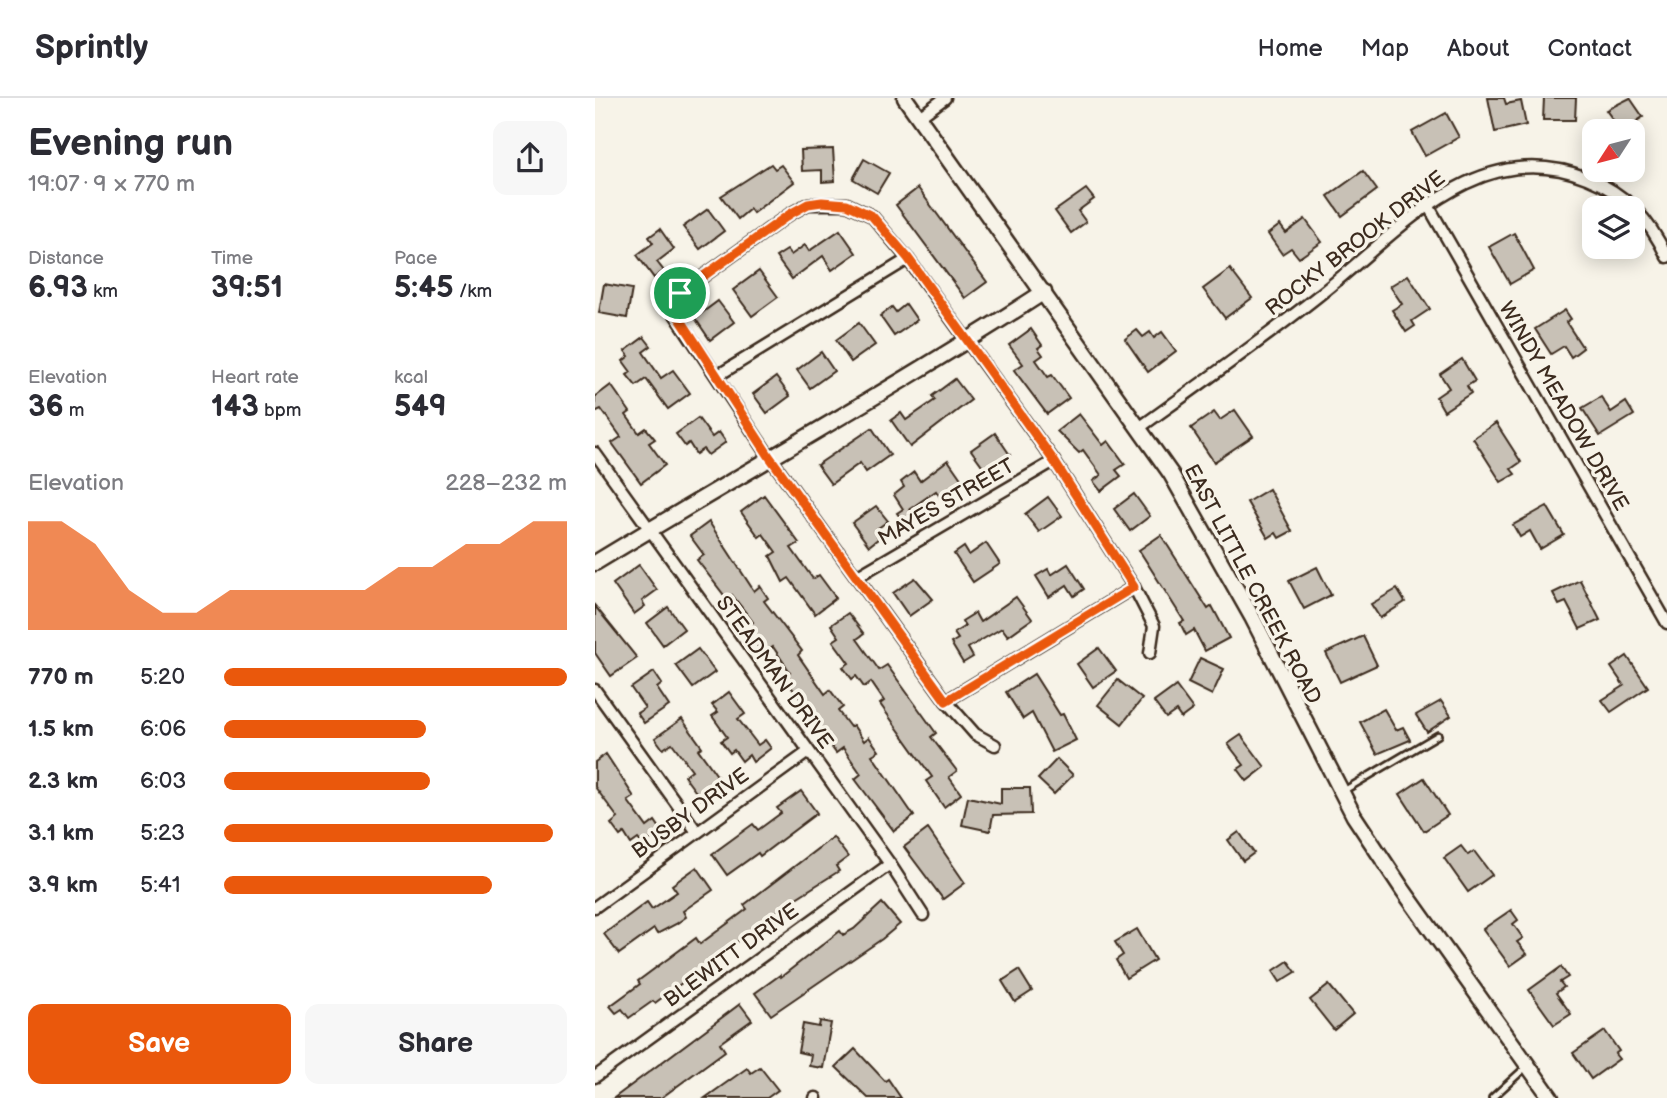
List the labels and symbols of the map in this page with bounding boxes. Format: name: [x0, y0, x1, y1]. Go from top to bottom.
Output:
north arrow: [1582, 119, 1645, 182]
street label: ROCKY BROOK DRIVE: [1261, 166, 1450, 321]
pin: [650, 263, 710, 323]
street label: WINDY MEADOW DRIVE: [1493, 297, 1634, 515]
street label: MAYES STREET: [874, 453, 1019, 552]
street label: EAST LITTLE CREEK ROAD: [1179, 460, 1326, 708]
street label: STEADMAN DRIVE: [711, 591, 838, 754]
street label: BUSBY DRIVE: [627, 763, 754, 864]
street label: BLEWITT DRIVE: [659, 898, 804, 1013]

